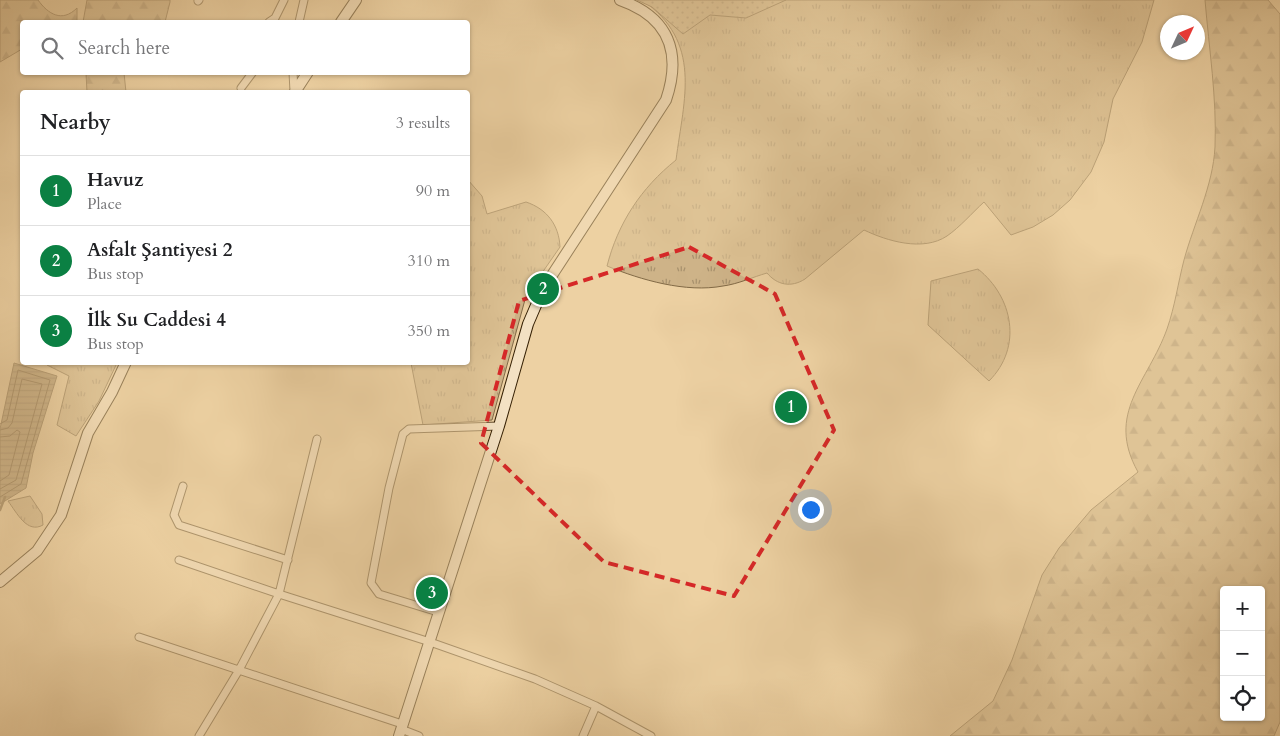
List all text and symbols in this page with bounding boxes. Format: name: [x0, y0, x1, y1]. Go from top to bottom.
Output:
north arrow: [1160, 15, 1205, 60]
search box: [20, 20, 470, 75]
icon: search: [38, 34, 66, 62]
text: Search here: [78, 35, 170, 61]
text: Nearby: [40, 108, 111, 137]
text: 3 results: [396, 112, 450, 134]
text: Havuz: [87, 167, 143, 193]
text: 1: [52, 180, 60, 202]
text: 90 m: [416, 180, 450, 202]
text: Place: [87, 193, 122, 215]
text: Asfalt Şantiyesi 2: [87, 237, 233, 263]
text: 2: [52, 250, 60, 272]
text: 310 m: [408, 250, 450, 272]
text: Bus stop: [87, 263, 144, 285]
pin: 2: [527, 270, 559, 308]
text: İlk Su Caddesi 4: [87, 307, 226, 333]
text: 3: [52, 320, 60, 342]
text: 350 m: [408, 320, 450, 342]
text: Bus stop: [87, 333, 144, 355]
pin: 1: [775, 388, 807, 426]
your location: [798, 497, 824, 523]
pin: 3: [416, 574, 448, 612]
map controls: [1220, 586, 1265, 721]
button: +: [1220, 586, 1265, 631]
button: −: [1220, 631, 1265, 676]
button: locate: [1220, 676, 1265, 721]

